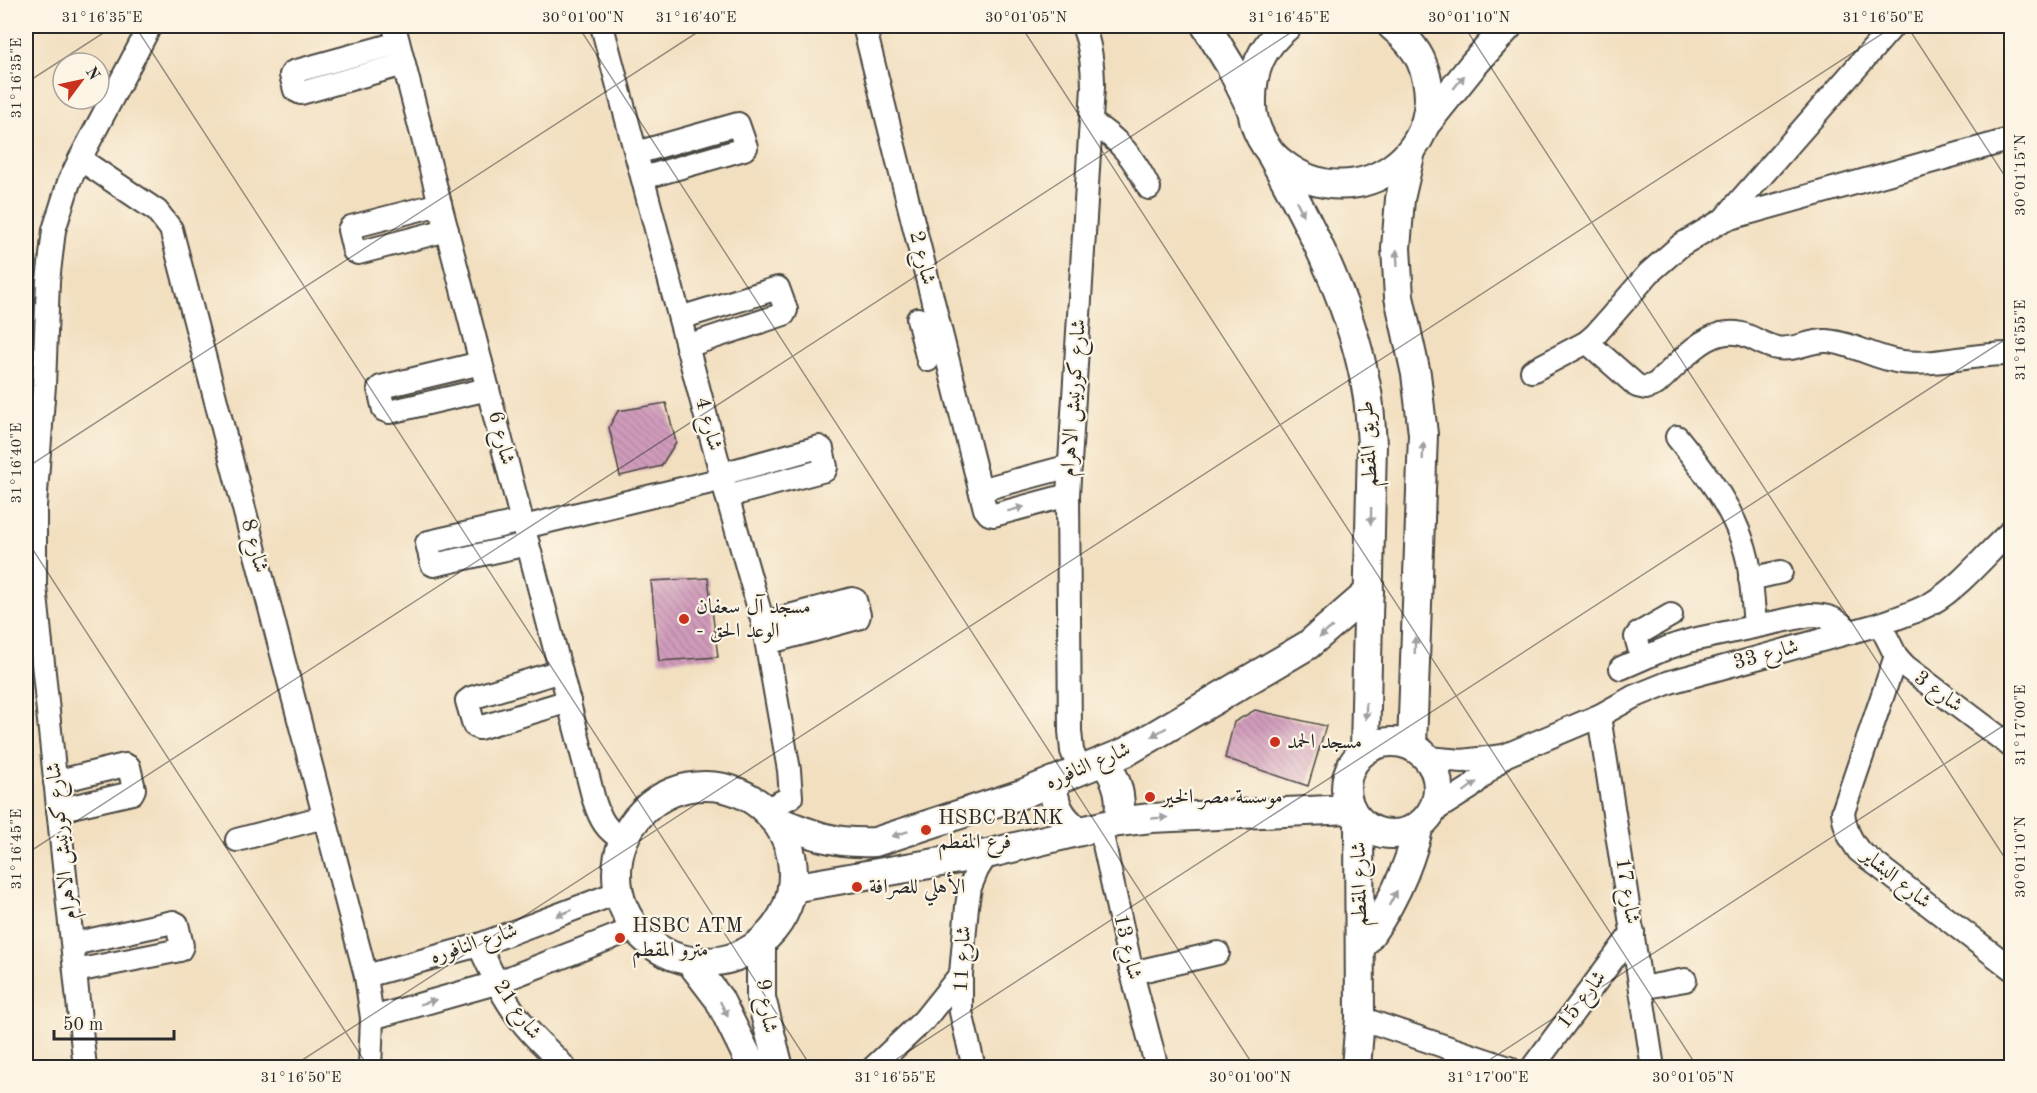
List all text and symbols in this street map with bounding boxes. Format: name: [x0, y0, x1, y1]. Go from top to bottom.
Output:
text: 31°16'35"E: [62, 11, 142, 26]
text: 30°01'00"N: [542, 11, 624, 26]
text: 31°16'40"E: [656, 11, 736, 26]
text: 30°01'05"N: [985, 11, 1067, 26]
text: 31°16'45"E: [1249, 11, 1329, 26]
text: 30°01'10"N: [1428, 11, 1510, 26]
text: 31°16'50"E: [1843, 11, 1923, 26]
text: 31°16'35"E: [10, 38, 25, 118]
north arrow: [51, 51, 111, 111]
text: N: [82, 64, 102, 84]
one-way arrow: [1453, 74, 1466, 90]
text: 30°01'15"N: [2014, 134, 2029, 216]
one-way arrow: [1296, 199, 1305, 216]
street label: شارع 2: [899, 229, 939, 288]
one-way arrow: [1392, 248, 1401, 267]
text: 31°16'55"E: [2014, 300, 2029, 380]
street label: شارع كورنيش الاهرام: [1058, 319, 1096, 478]
street label: شارع 4: [685, 395, 725, 455]
street label: طريق المقطم: [1356, 400, 1390, 488]
street label: شارع 6: [478, 409, 518, 468]
text: 31°16'40"E: [10, 423, 25, 503]
one-way arrow: [1418, 441, 1427, 460]
one-way arrow: [1007, 504, 1025, 513]
one-way arrow: [1366, 507, 1376, 526]
street label: شارع 8: [231, 517, 271, 577]
place label: مسجد آل سعفان - الوعد الحق: [696, 593, 811, 643]
marker: مسجد آل سعفان - الوعد الحق: [677, 612, 691, 626]
one-way arrow: [1319, 625, 1334, 638]
one-way arrow: [1411, 636, 1420, 655]
street label: شارع 33: [1731, 636, 1802, 680]
street label: شارع 3: [1906, 667, 1966, 722]
text: 31°17'00"E: [2014, 685, 2029, 765]
one-way arrow: [1361, 702, 1371, 721]
one-way arrow: [1151, 727, 1167, 738]
place label: مسجد الحمد: [1287, 732, 1362, 753]
marker: مسجد الحمد: [1268, 735, 1282, 749]
street label: شارع النافوره: [1042, 739, 1136, 799]
street label: شارع كورنيش الاهرام: [43, 761, 87, 921]
one-way arrow: [1463, 782, 1478, 794]
place label: موسسة مصر الخير: [1160, 787, 1283, 810]
marker: موسسة مصر الخير: [1143, 790, 1157, 804]
place label: HSBC BANK فرع المقطم: [938, 808, 1064, 861]
text: 31°16'45"E: [10, 809, 25, 889]
one-way arrow: [1149, 813, 1168, 822]
text: 30°01'10"N: [2014, 816, 2029, 898]
marker: HSBC BANK فرع المقطم: [919, 823, 933, 837]
one-way arrow: [891, 829, 909, 839]
street label: شارع المقطم: [1349, 841, 1379, 927]
street label: شارع البشاير: [1852, 844, 1935, 918]
street label: شارع 17: [1605, 856, 1643, 927]
place label: الأهلي للصرافة: [869, 871, 965, 906]
marker: الأهلي للصرافة: [850, 880, 864, 894]
one-way arrow: [1388, 889, 1398, 906]
one-way arrow: [555, 908, 573, 918]
street label: شارع 13: [1103, 912, 1145, 983]
place label: HSBC ATM مترو المقطم: [632, 916, 743, 969]
street label: شارع النافوره: [428, 920, 522, 974]
street label: شارع 11: [951, 925, 981, 993]
marker: HSBC ATM مترو المقطم: [613, 931, 627, 945]
street label: شارع 15: [1554, 967, 1615, 1037]
street label: شارع 21: [484, 977, 545, 1047]
street label: شارع 9: [746, 978, 780, 1035]
one-way arrow: [419, 997, 437, 1006]
one-way arrow: [719, 1000, 729, 1017]
scale bar: [54, 1003, 174, 1041]
text: 50 m: [63, 1016, 103, 1034]
text: 31°16'50"E: [261, 1071, 341, 1086]
text: 31°16'55"E: [855, 1071, 935, 1086]
text: 30°01'00"N: [1209, 1071, 1291, 1086]
text: 31°17'00"E: [1448, 1071, 1528, 1086]
text: 30°01'05"N: [1652, 1071, 1734, 1086]

